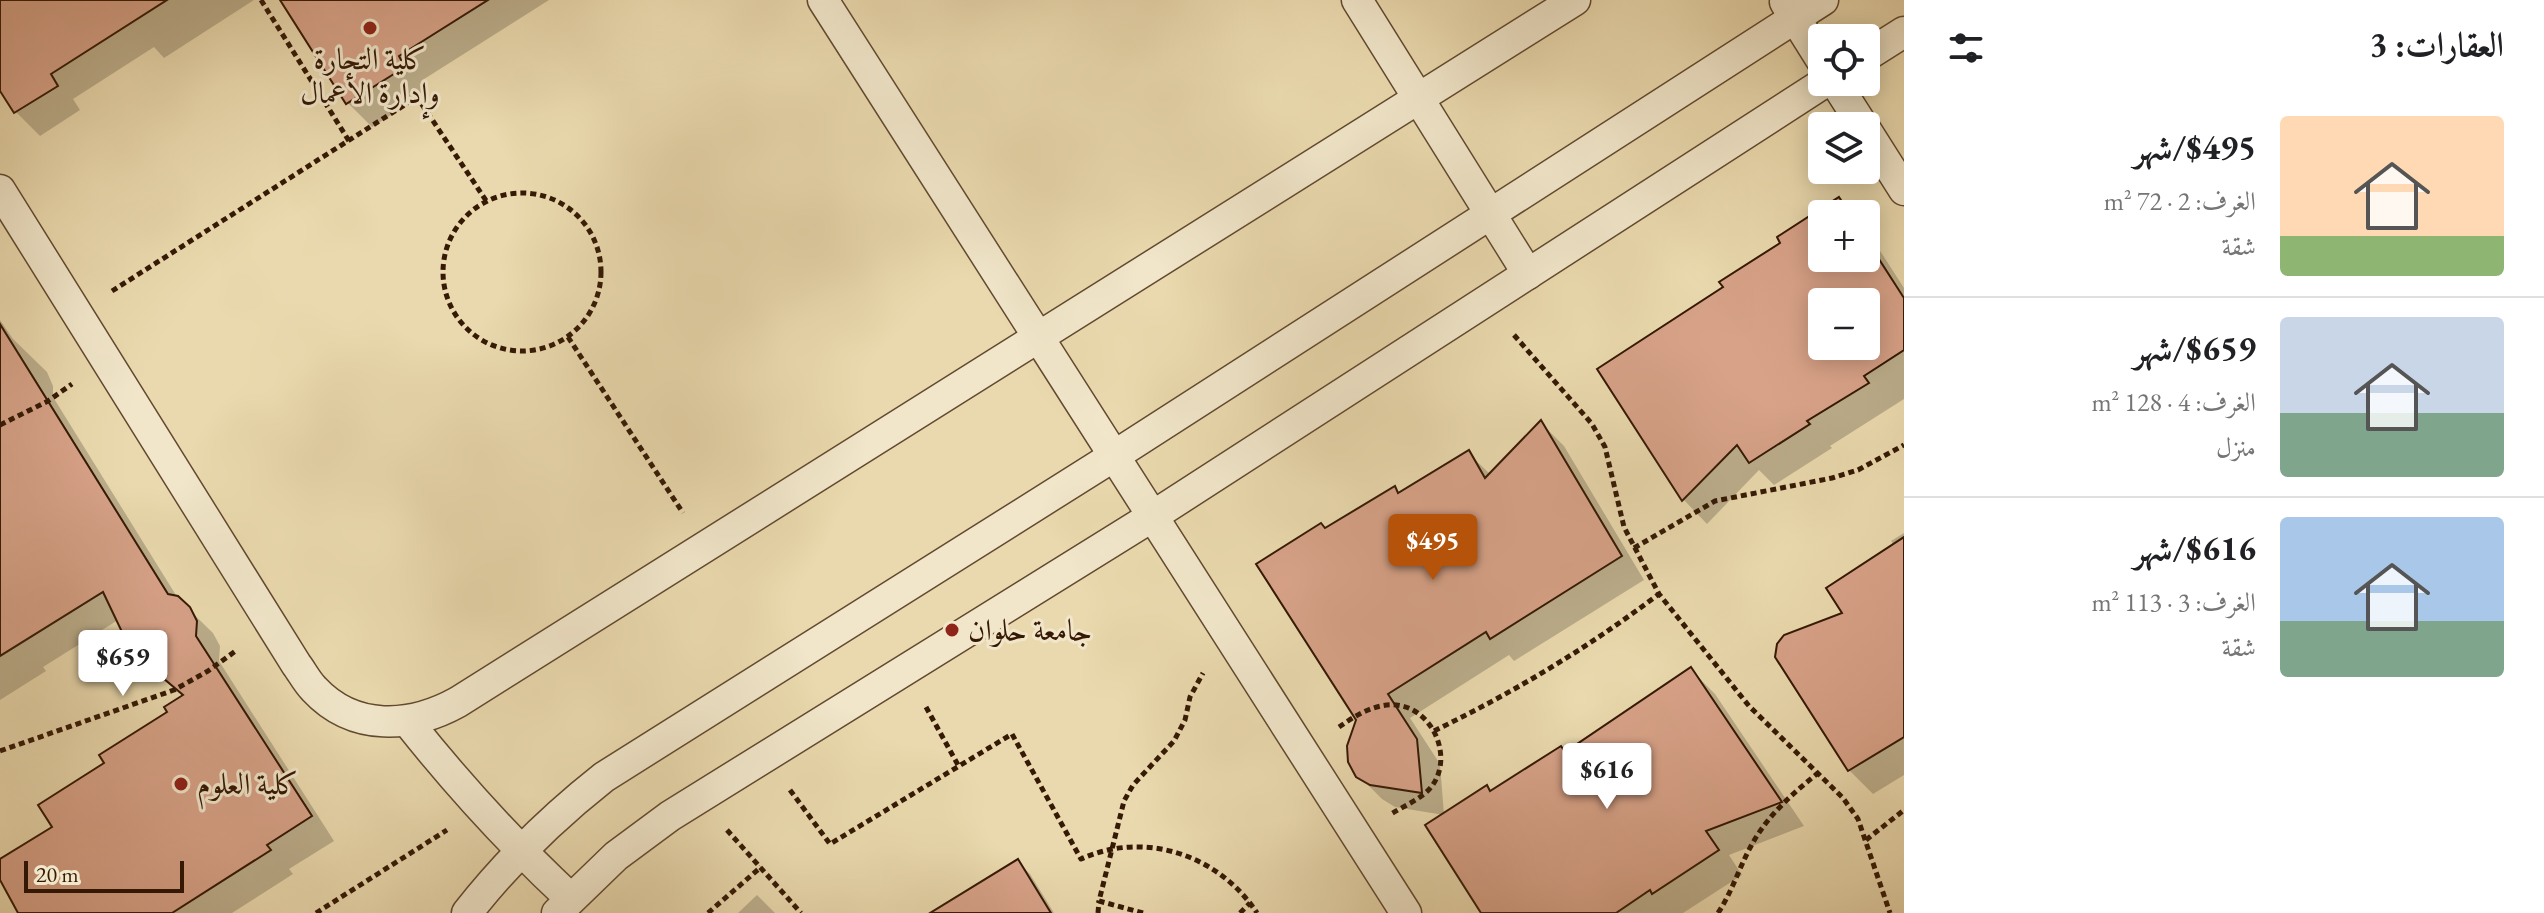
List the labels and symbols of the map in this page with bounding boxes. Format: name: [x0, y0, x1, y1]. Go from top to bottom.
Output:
marker: كلية التجارة وإدارة الأعمال: [361, 19, 379, 37]
place label: كلية التجارة وإدارة الأعمال: [300, 39, 440, 120]
pin: $495: [1386, 514, 1480, 582]
place label: جامعة حلوان: [968, 610, 1092, 649]
marker: جامعة حلوان: [943, 621, 961, 639]
pin: $659: [76, 630, 170, 698]
pin: $616: [1560, 743, 1654, 811]
place label: كلية العلوم: [197, 764, 299, 810]
marker: كلية العلوم: [172, 775, 190, 793]
scale bar: [24, 857, 184, 893]

